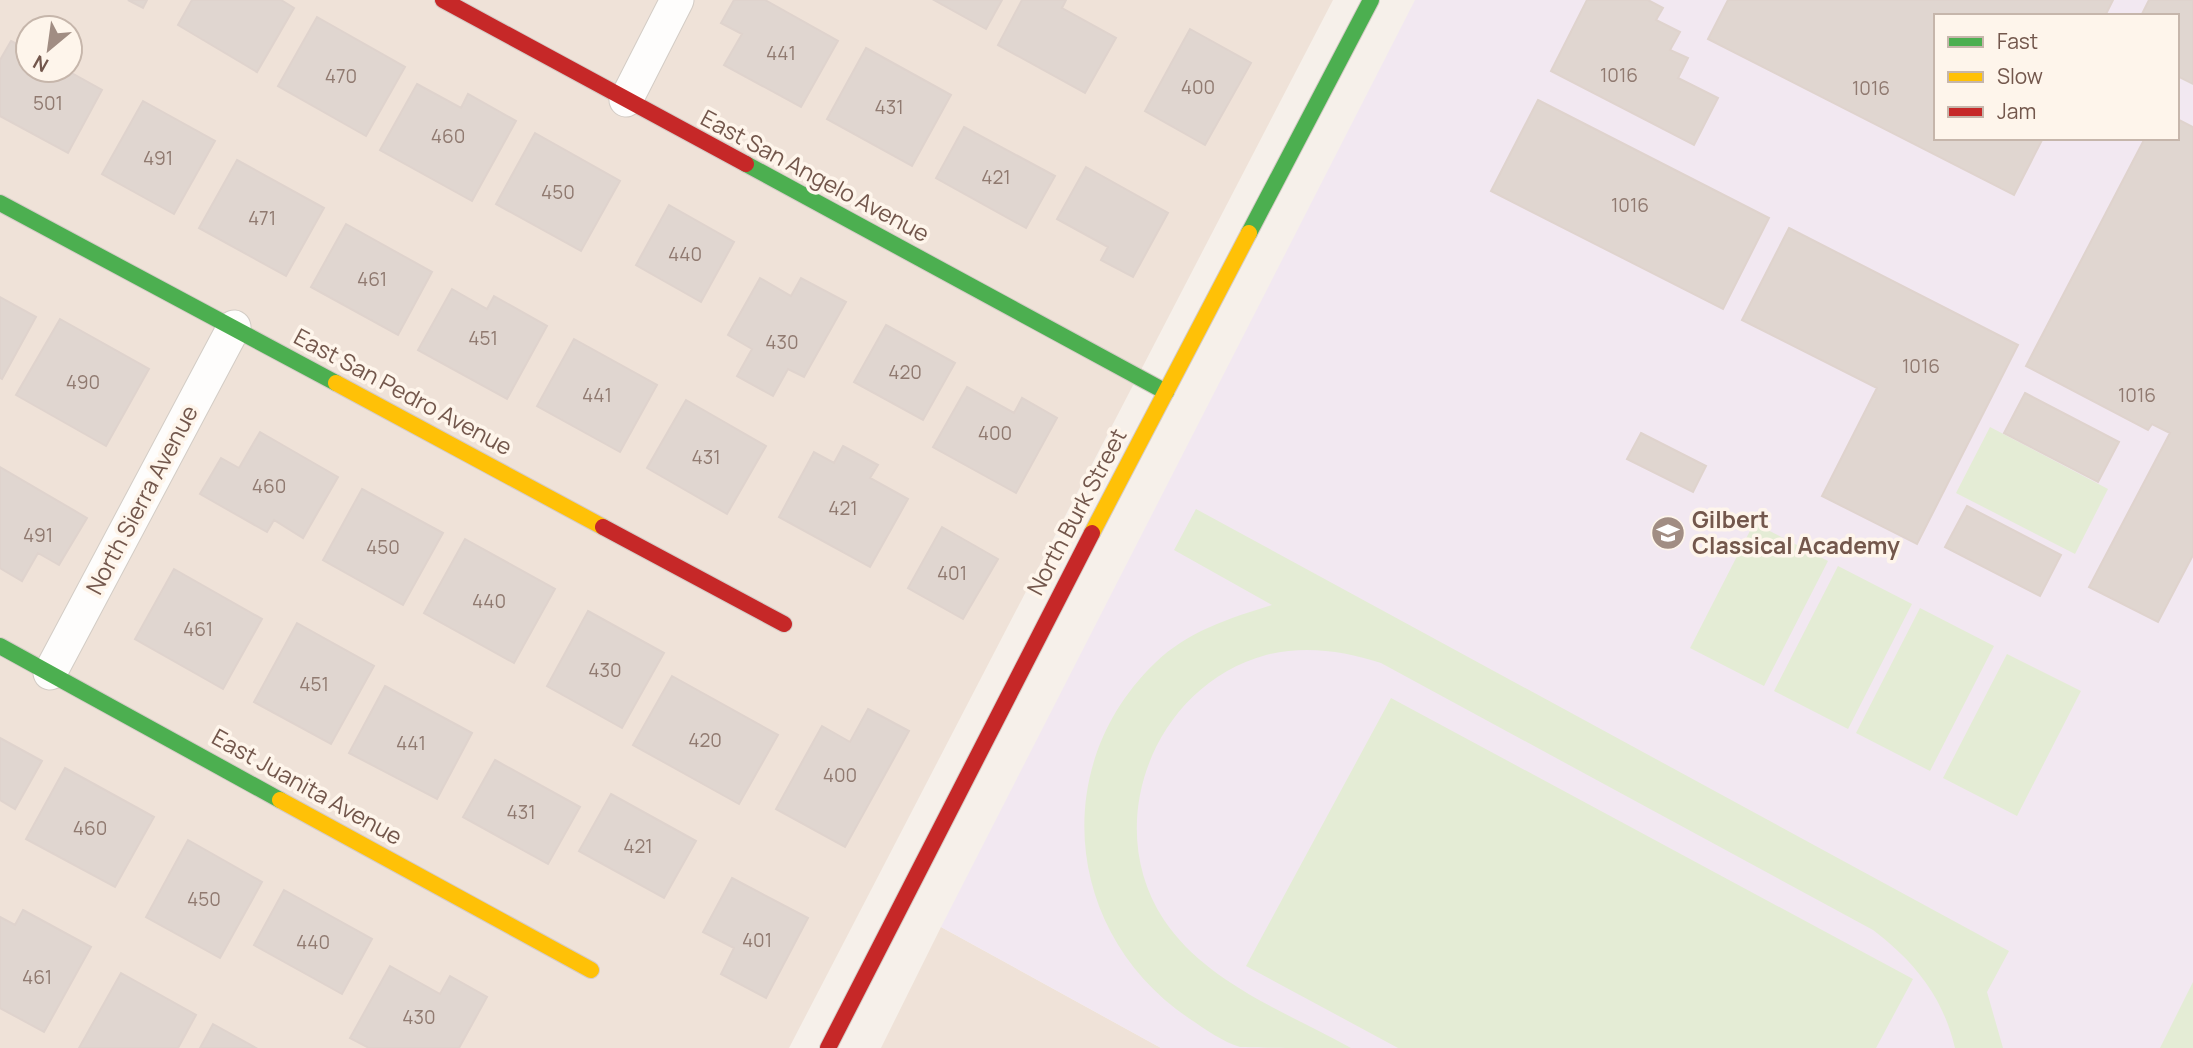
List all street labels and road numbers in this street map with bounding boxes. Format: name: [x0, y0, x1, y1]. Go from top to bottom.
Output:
street label: East San Angelo Avenue: [696, 101, 935, 249]
street label: East San Pedro Avenue: [289, 320, 518, 462]
street label: North Sierra Avenue: [78, 399, 205, 600]
street label: North Burk Street: [1019, 422, 1134, 601]
street label: East Juanita Avenue: [206, 720, 408, 852]

